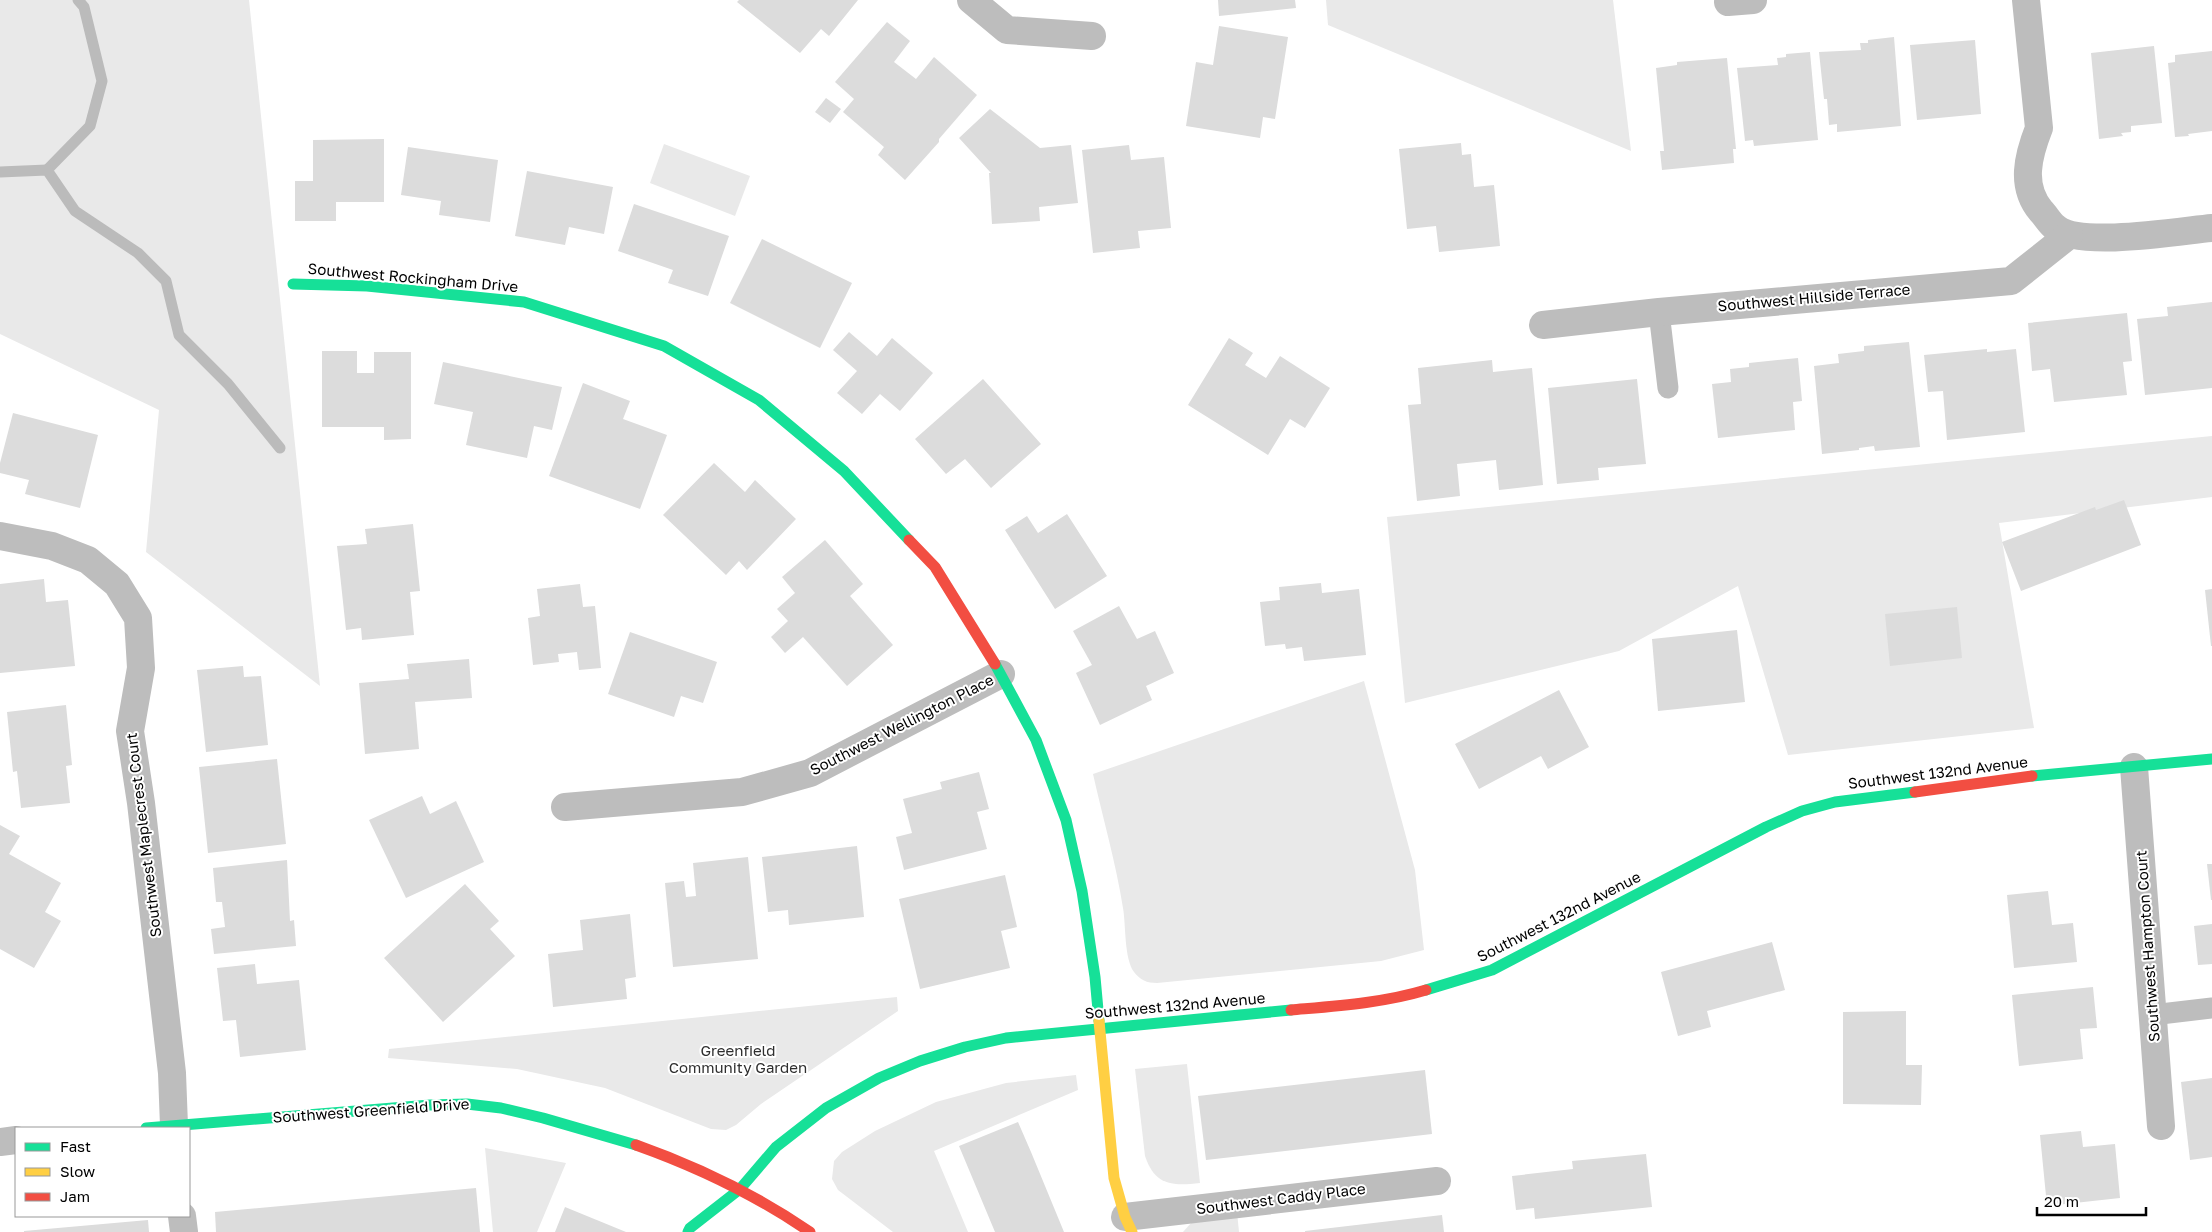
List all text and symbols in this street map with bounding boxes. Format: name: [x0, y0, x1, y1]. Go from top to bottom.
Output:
street label: Southwest Rockingham Drive: [307, 259, 519, 295]
street label: Southwest Hillside Terrace: [1717, 280, 1911, 314]
street label: Southwest Wellington Place: [807, 670, 997, 778]
street label: Southwest Maplecrest Court: [122, 732, 164, 938]
street label: Southwest 132nd Avenue: [1847, 752, 2029, 792]
street label: Southwest Hampton Court: [2131, 850, 2163, 1042]
street label: Southwest 132nd Avenue: [1474, 867, 1644, 965]
street label: Southwest 132nd Avenue: [1084, 988, 1266, 1022]
park label: Greenfield Community Garden: [669, 1041, 807, 1076]
street label: Southwest Greenfield Drive: [272, 1094, 470, 1126]
legend: [15, 1127, 190, 1217]
text: Fast: [60, 1137, 91, 1155]
text: Slow: [60, 1162, 95, 1180]
street label: Southwest Caddy Place: [1195, 1179, 1367, 1217]
scale bar: [2037, 1184, 2146, 1216]
text: Jam: [60, 1187, 90, 1205]
text: 20 m: [2044, 1192, 2079, 1210]

